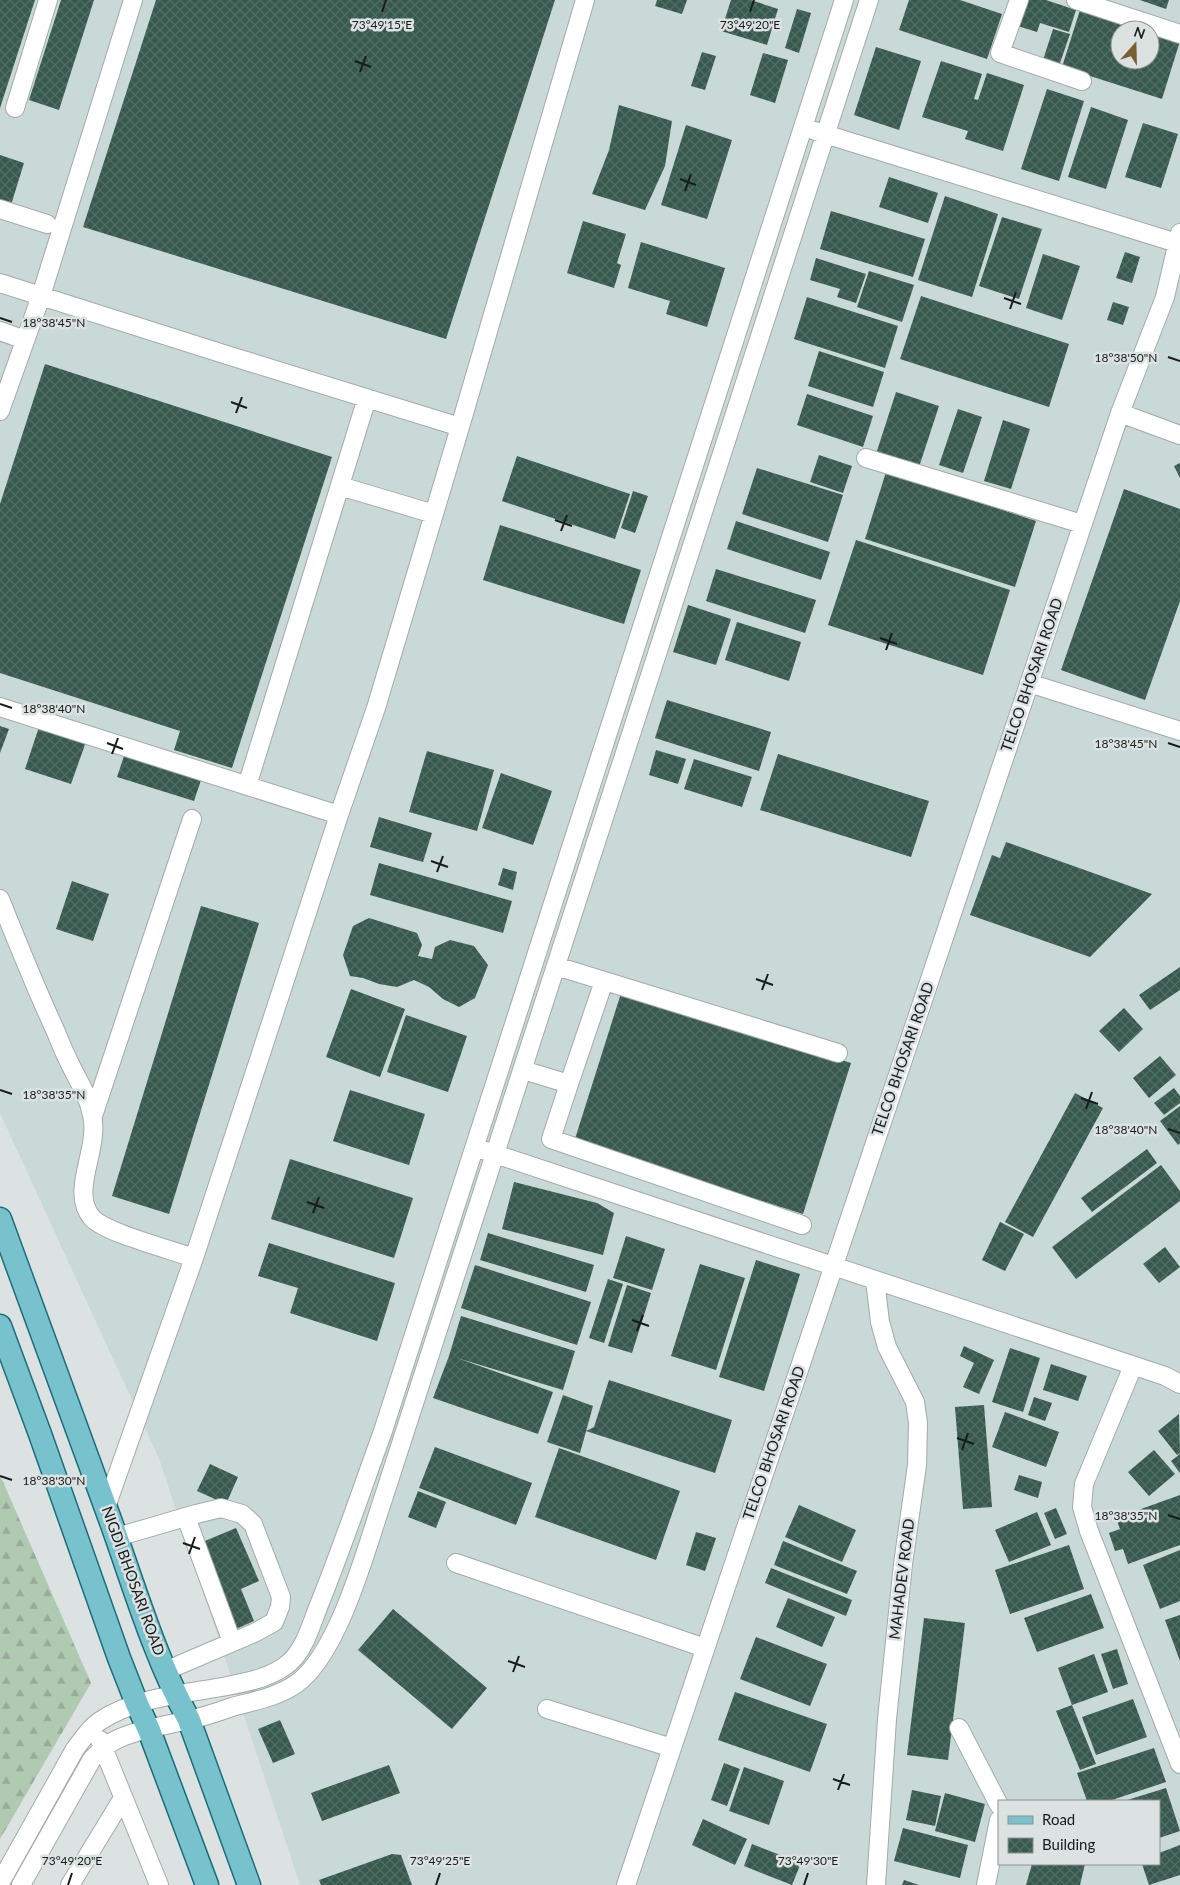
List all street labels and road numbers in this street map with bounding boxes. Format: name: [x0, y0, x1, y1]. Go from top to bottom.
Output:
street label: TELCO BHOSARI ROAD: [996, 595, 1066, 754]
street label: TELCO BHOSARI ROAD: [867, 979, 937, 1138]
street label: TELCO BHOSARI ROAD: [738, 1363, 808, 1522]
street label: NIGDI BHOSARI ROAD: [99, 1504, 169, 1658]
street label: MAHADEV ROAD: [885, 1517, 917, 1640]

